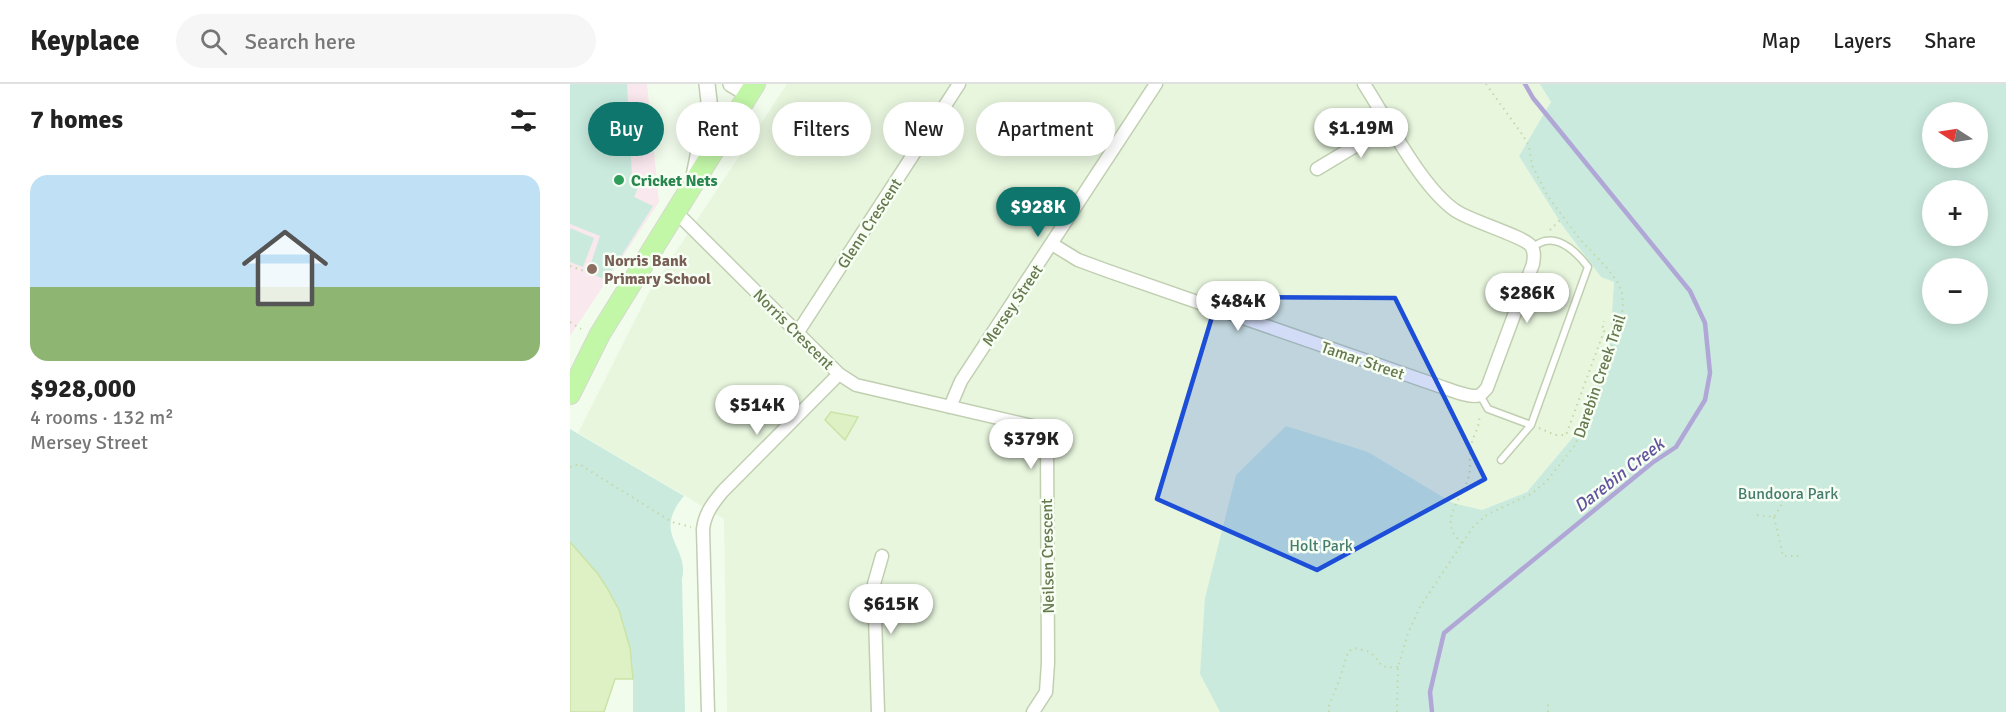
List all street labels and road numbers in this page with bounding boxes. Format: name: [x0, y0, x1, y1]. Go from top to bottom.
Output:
street label: Glenn Crescent: [833, 174, 907, 273]
street label: Mersey Street: [978, 261, 1048, 350]
street label: Norris Crescent: [749, 285, 838, 375]
street label: Darebin Creek Trail: [1569, 311, 1631, 441]
street label: Tamar Street: [1318, 337, 1407, 385]
street label: Neilsen Crescent: [1037, 498, 1059, 614]

